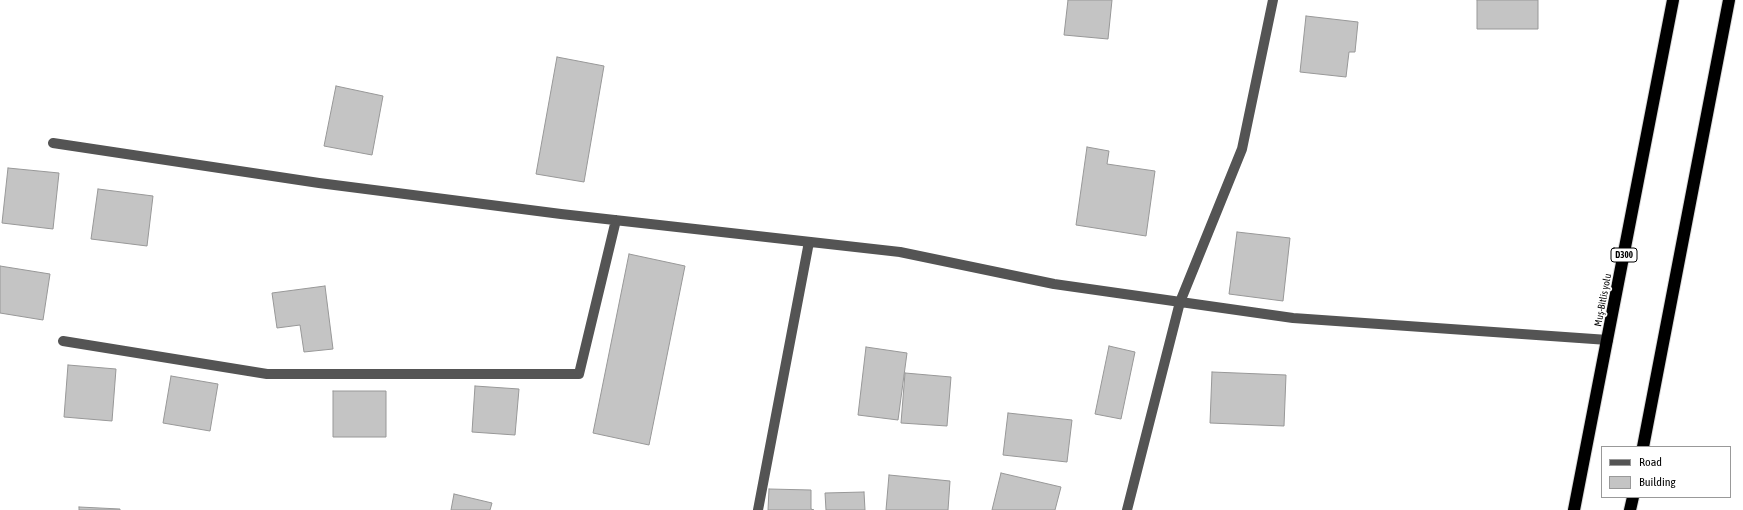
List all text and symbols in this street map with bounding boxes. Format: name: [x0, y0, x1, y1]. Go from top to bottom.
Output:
road number: D300: [1611, 248, 1637, 262]
street label: Muş-Bitlis yolu: [1592, 273, 1614, 327]
legend: [1601, 446, 1731, 498]
text: Road: [1639, 455, 1662, 469]
text: Building: [1639, 475, 1676, 489]

